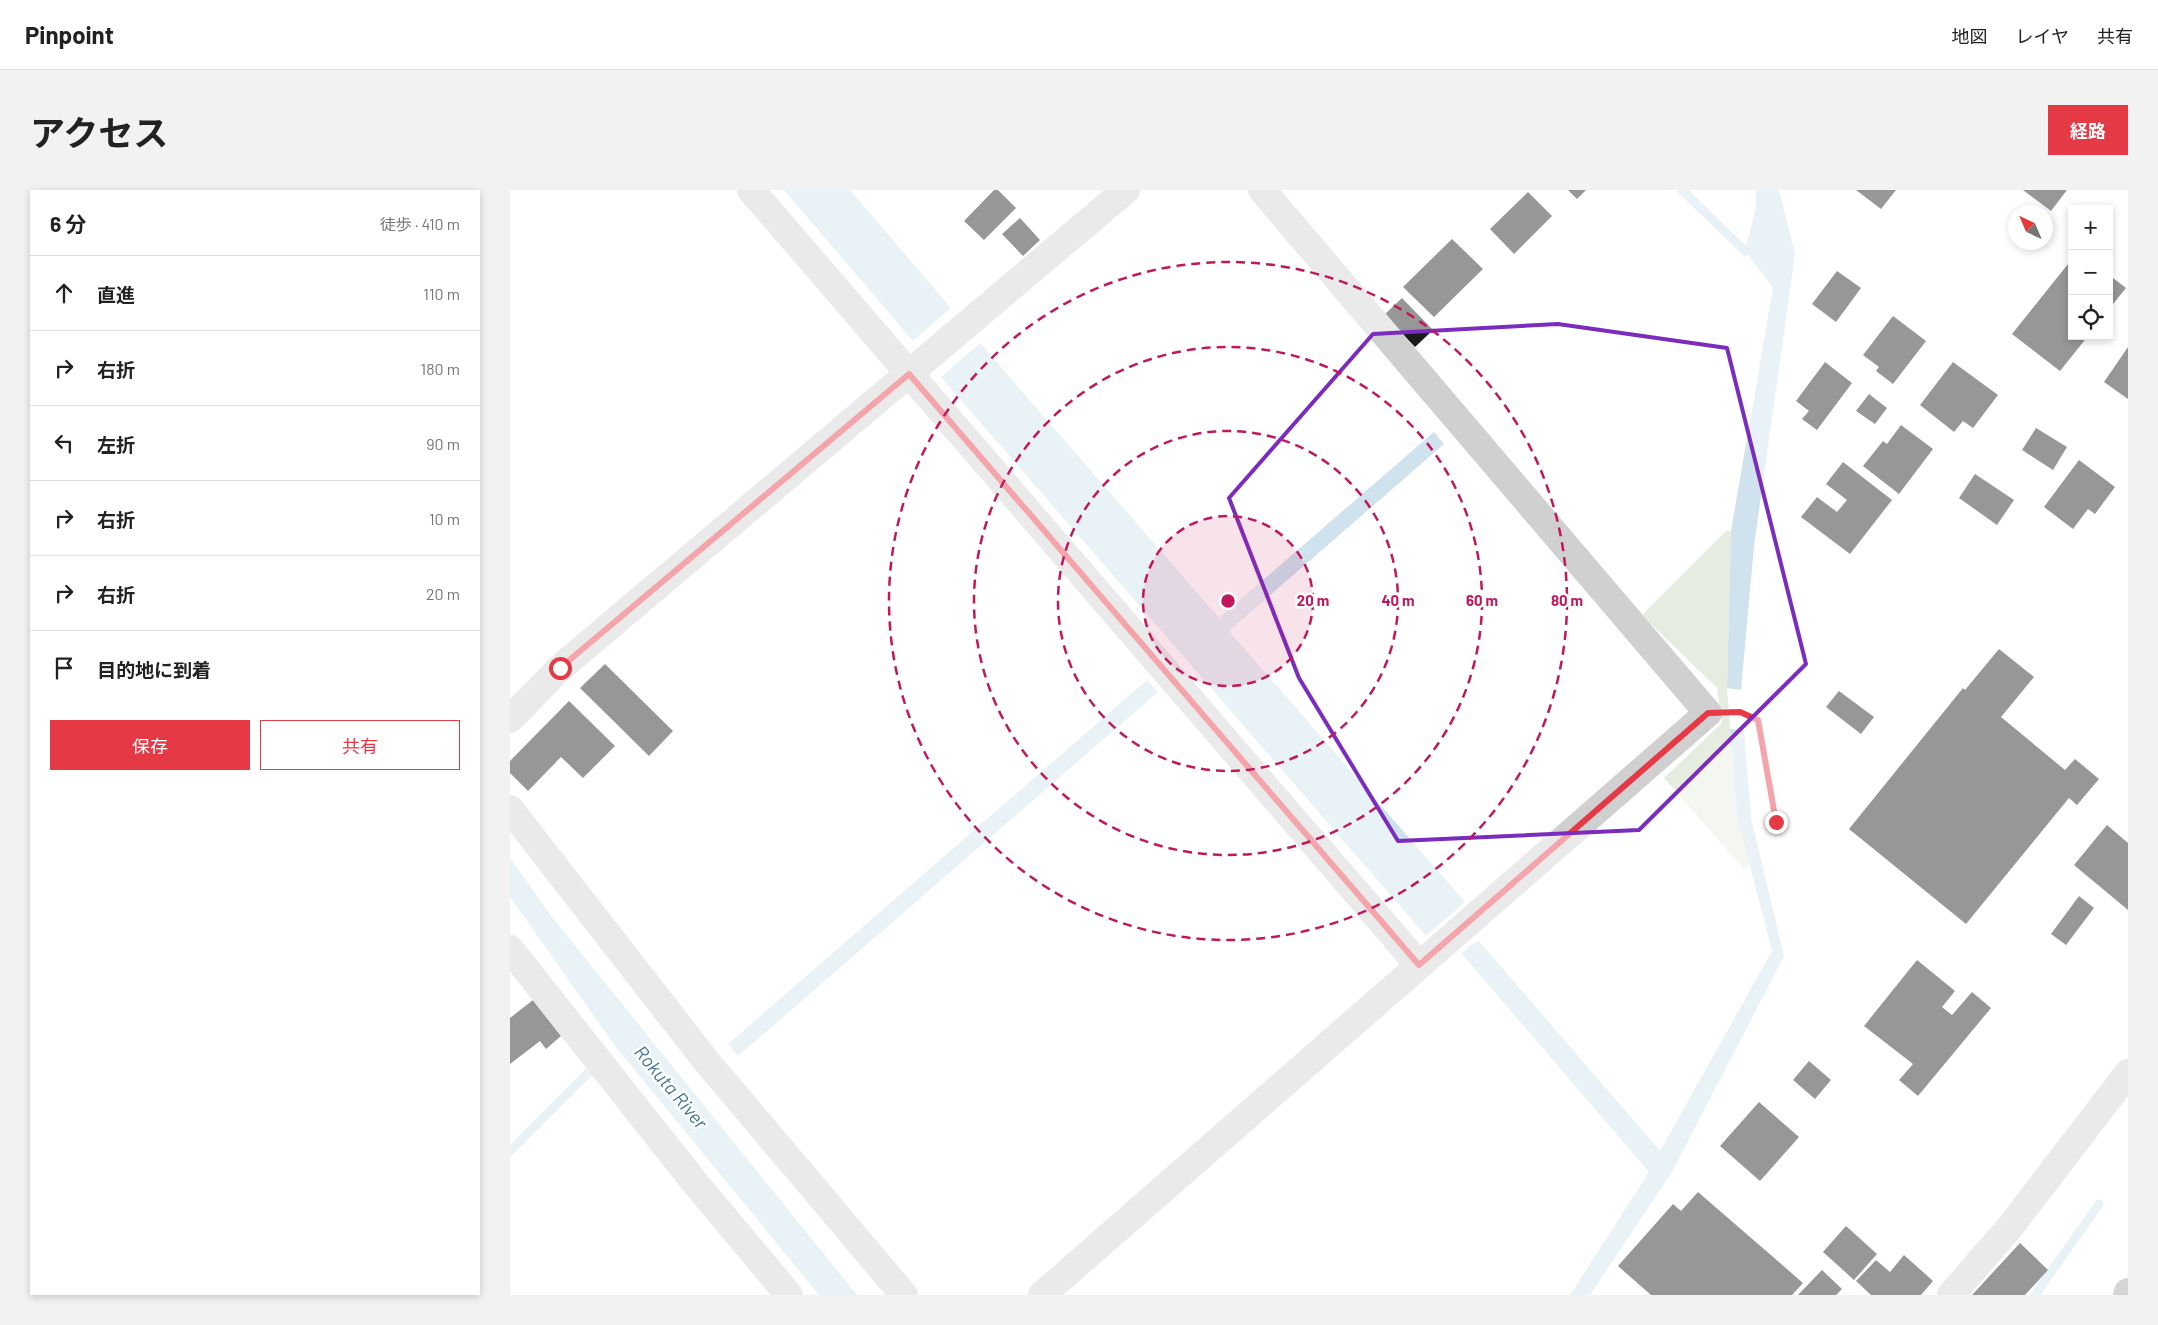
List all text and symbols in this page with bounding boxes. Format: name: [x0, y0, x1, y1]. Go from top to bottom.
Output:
text: Pinpoint: [25, 20, 114, 49]
text: 地図: [1952, 25, 1988, 47]
text: レイヤ: [2016, 25, 2069, 47]
text: 共有: [2097, 25, 2133, 47]
button: 経路: [2048, 105, 2128, 155]
text: アクセス: [30, 111, 168, 153]
north arrow: [2008, 205, 2053, 250]
map controls: [2068, 205, 2113, 340]
button: +: [2068, 205, 2113, 250]
text: 6 分: [50, 211, 86, 236]
text: 徒歩 · 410 m: [380, 214, 460, 233]
button: −: [2068, 250, 2113, 295]
icon: ahead: [50, 279, 78, 307]
text: 直進: [97, 283, 135, 306]
text: 110 m: [423, 284, 460, 303]
button: locate: [2068, 295, 2113, 340]
icon: right: [50, 354, 78, 382]
text: 右折: [97, 358, 135, 381]
text: 180 m: [421, 359, 460, 378]
icon: left: [50, 429, 78, 457]
text: 左折: [97, 433, 135, 456]
text: 90 m: [426, 434, 460, 453]
icon: right: [50, 504, 78, 532]
text: 右折: [97, 508, 135, 531]
text: 10 m: [429, 509, 460, 528]
icon: right: [50, 579, 78, 607]
text: 右折: [97, 583, 135, 606]
text: 20 m: [426, 584, 460, 603]
text: 20 m: [1297, 591, 1329, 609]
text: 40 m: [1381, 591, 1415, 609]
text: 60 m: [1466, 591, 1498, 609]
text: 80 m: [1551, 591, 1583, 609]
centre of rings: [1219, 592, 1237, 610]
icon: arrive: [50, 654, 78, 682]
route start: [549, 657, 572, 680]
text: 目的地に到着: [97, 658, 211, 681]
button: 保存: [50, 720, 250, 770]
button: 共有: [260, 720, 460, 770]
route end: [1765, 811, 1788, 834]
water label: Rokuta River: [630, 1040, 714, 1134]

